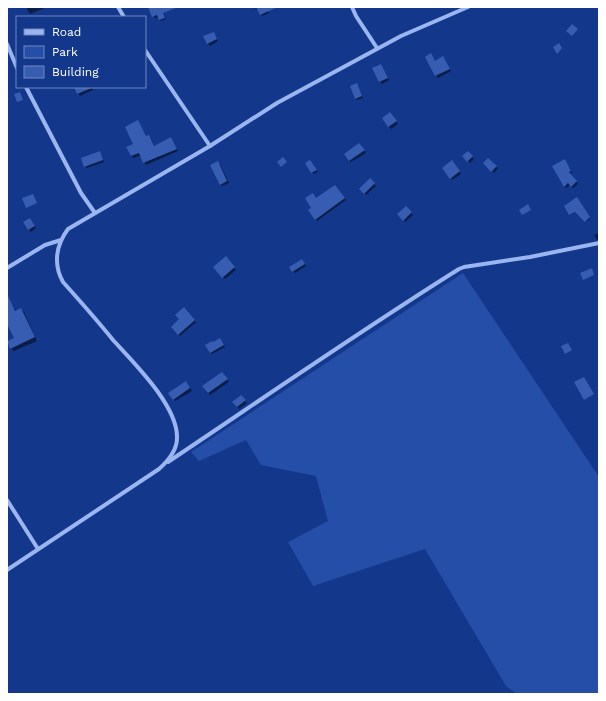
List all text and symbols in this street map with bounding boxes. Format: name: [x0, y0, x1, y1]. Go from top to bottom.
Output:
legend: [16, 16, 146, 88]
text: Road: [52, 25, 81, 39]
text: Park: [52, 45, 78, 59]
text: Building: [52, 65, 99, 79]

